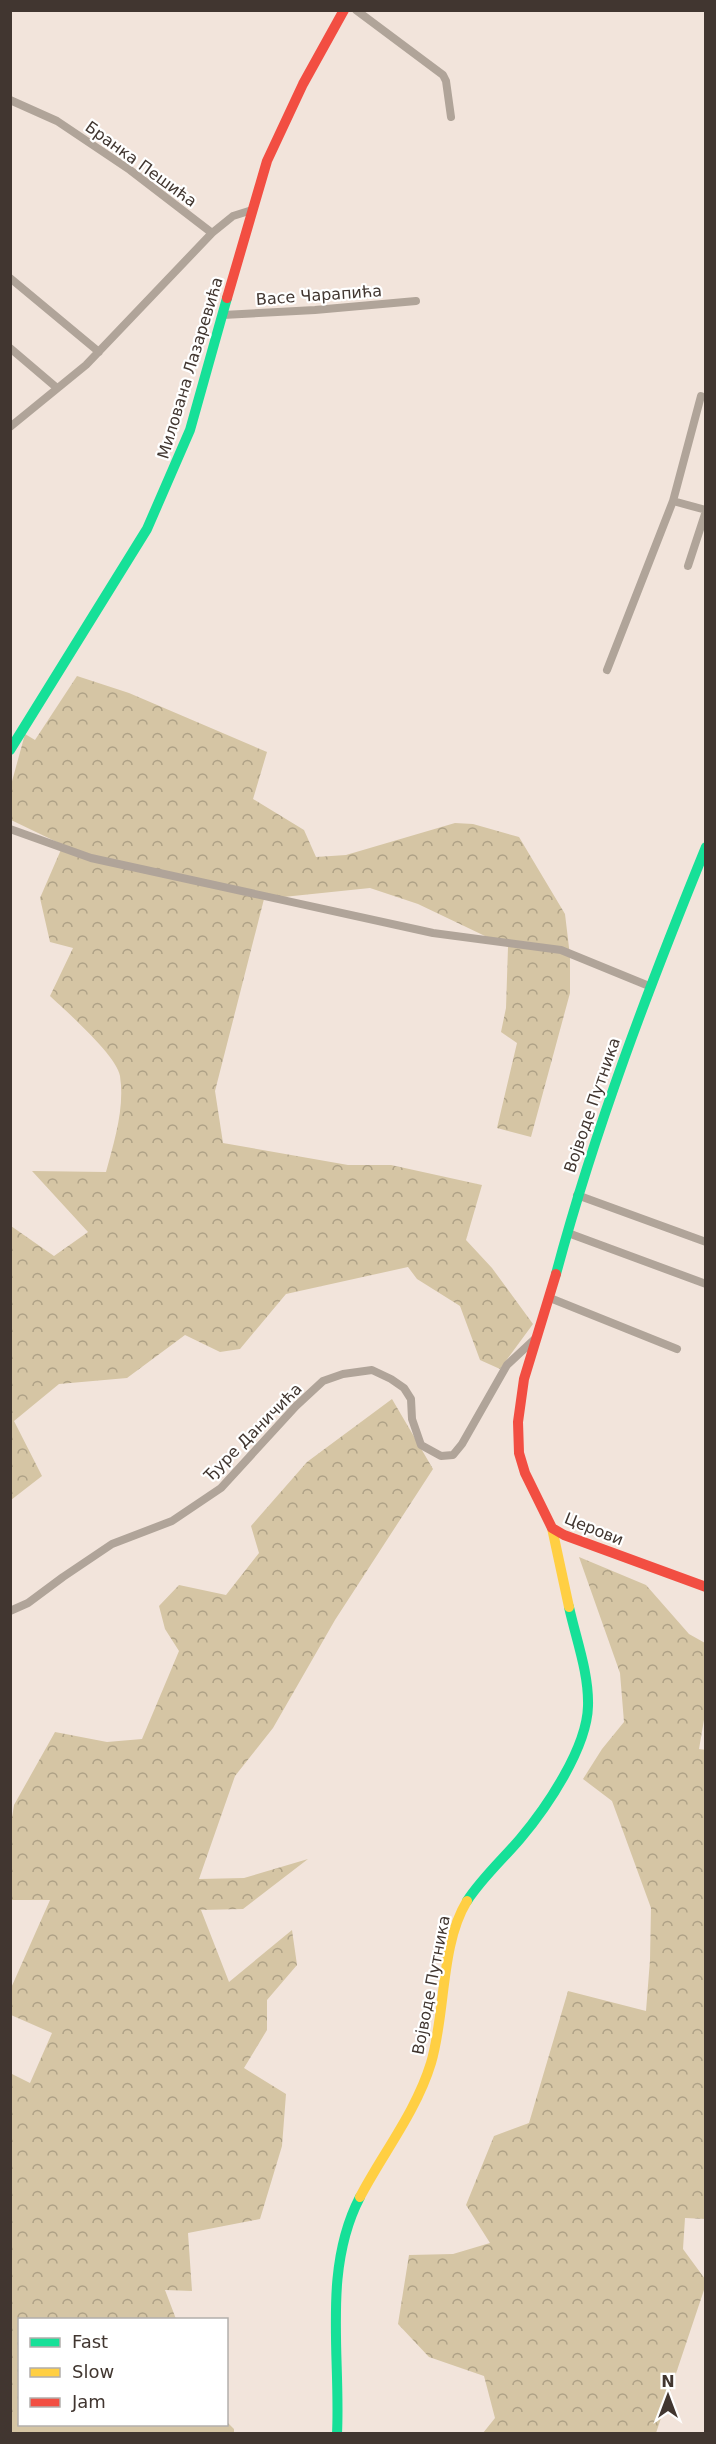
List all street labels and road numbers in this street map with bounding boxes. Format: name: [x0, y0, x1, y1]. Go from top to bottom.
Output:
street label: Бранка Пешића: [82, 117, 200, 211]
street label: Милована Лазаревића: [153, 275, 227, 461]
street label: Васе Чарапића: [255, 281, 383, 309]
street label: Војводе Путника: [560, 1035, 624, 1175]
street label: Ђуре Даничића: [199, 1379, 306, 1486]
street label: Церови: [562, 1509, 626, 1549]
street label: Војводе Путника: [408, 1914, 454, 2056]

